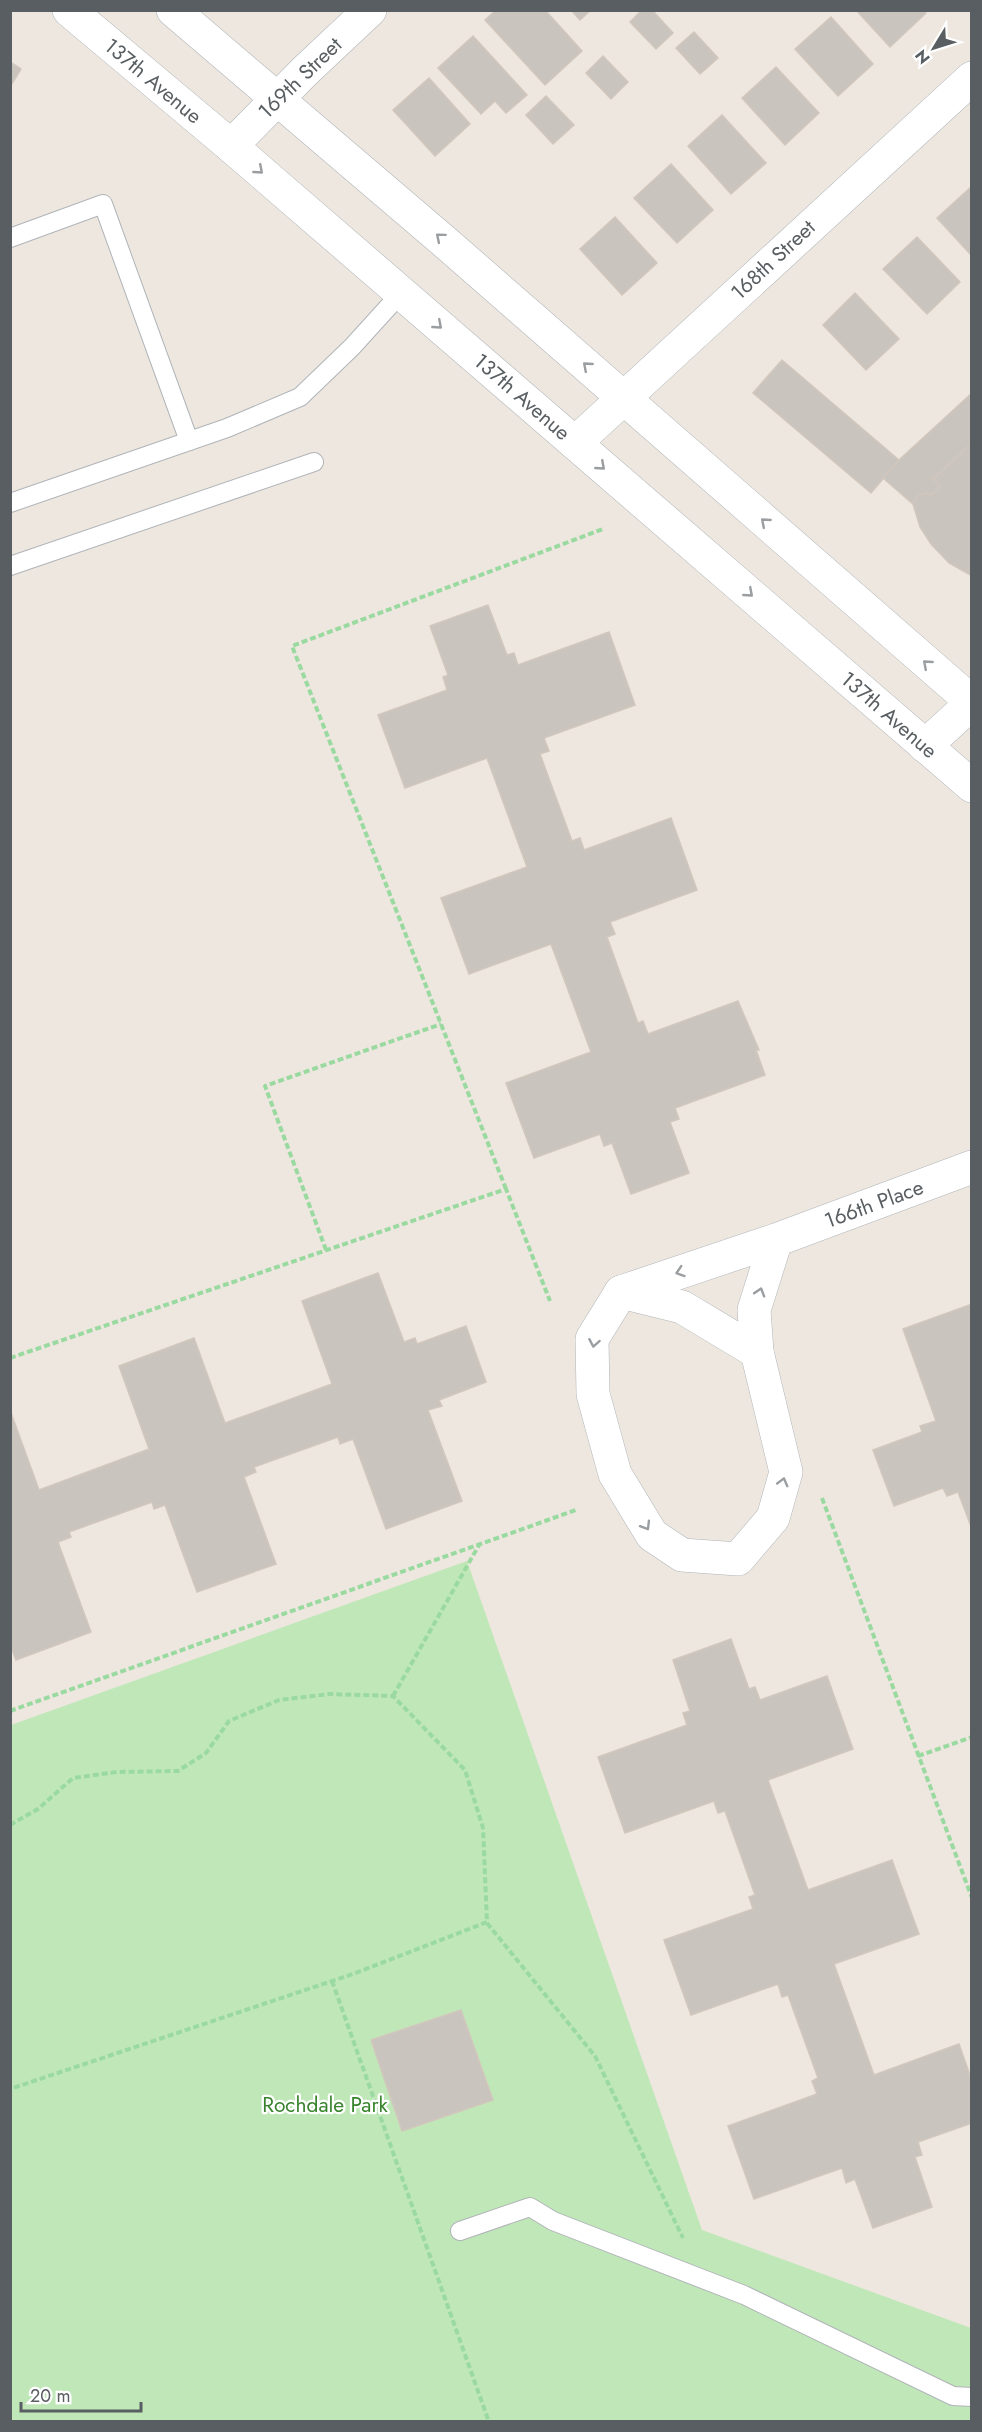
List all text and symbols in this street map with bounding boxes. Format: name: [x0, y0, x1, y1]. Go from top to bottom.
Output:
north arrow: [904, 18, 964, 78]
street label: 169th Street: [251, 30, 349, 126]
street label: 137th Avenue: [98, 31, 209, 131]
text: N: [910, 45, 936, 69]
one-way arrow: [252, 163, 262, 174]
street label: 168th Street: [724, 213, 822, 307]
one-way arrow: [436, 233, 447, 244]
one-way arrow: [431, 318, 442, 329]
street label: 137th Avenue: [467, 347, 577, 448]
one-way arrow: [582, 362, 593, 373]
one-way arrow: [594, 459, 605, 470]
one-way arrow: [761, 518, 772, 529]
one-way arrow: [742, 586, 753, 597]
one-way arrow: [924, 660, 934, 671]
street label: 137th Avenue: [834, 665, 944, 766]
street label: 166th Place: [820, 1172, 928, 1236]
one-way arrow: [675, 1265, 686, 1277]
one-way arrow: [752, 1287, 765, 1298]
one-way arrow: [588, 1338, 601, 1348]
one-way arrow: [776, 1477, 788, 1488]
one-way arrow: [638, 1520, 650, 1530]
park label: Rochdale Park: [262, 2090, 389, 2120]
scale bar: [21, 2375, 141, 2413]
text: 20 m: [30, 2383, 70, 2409]

